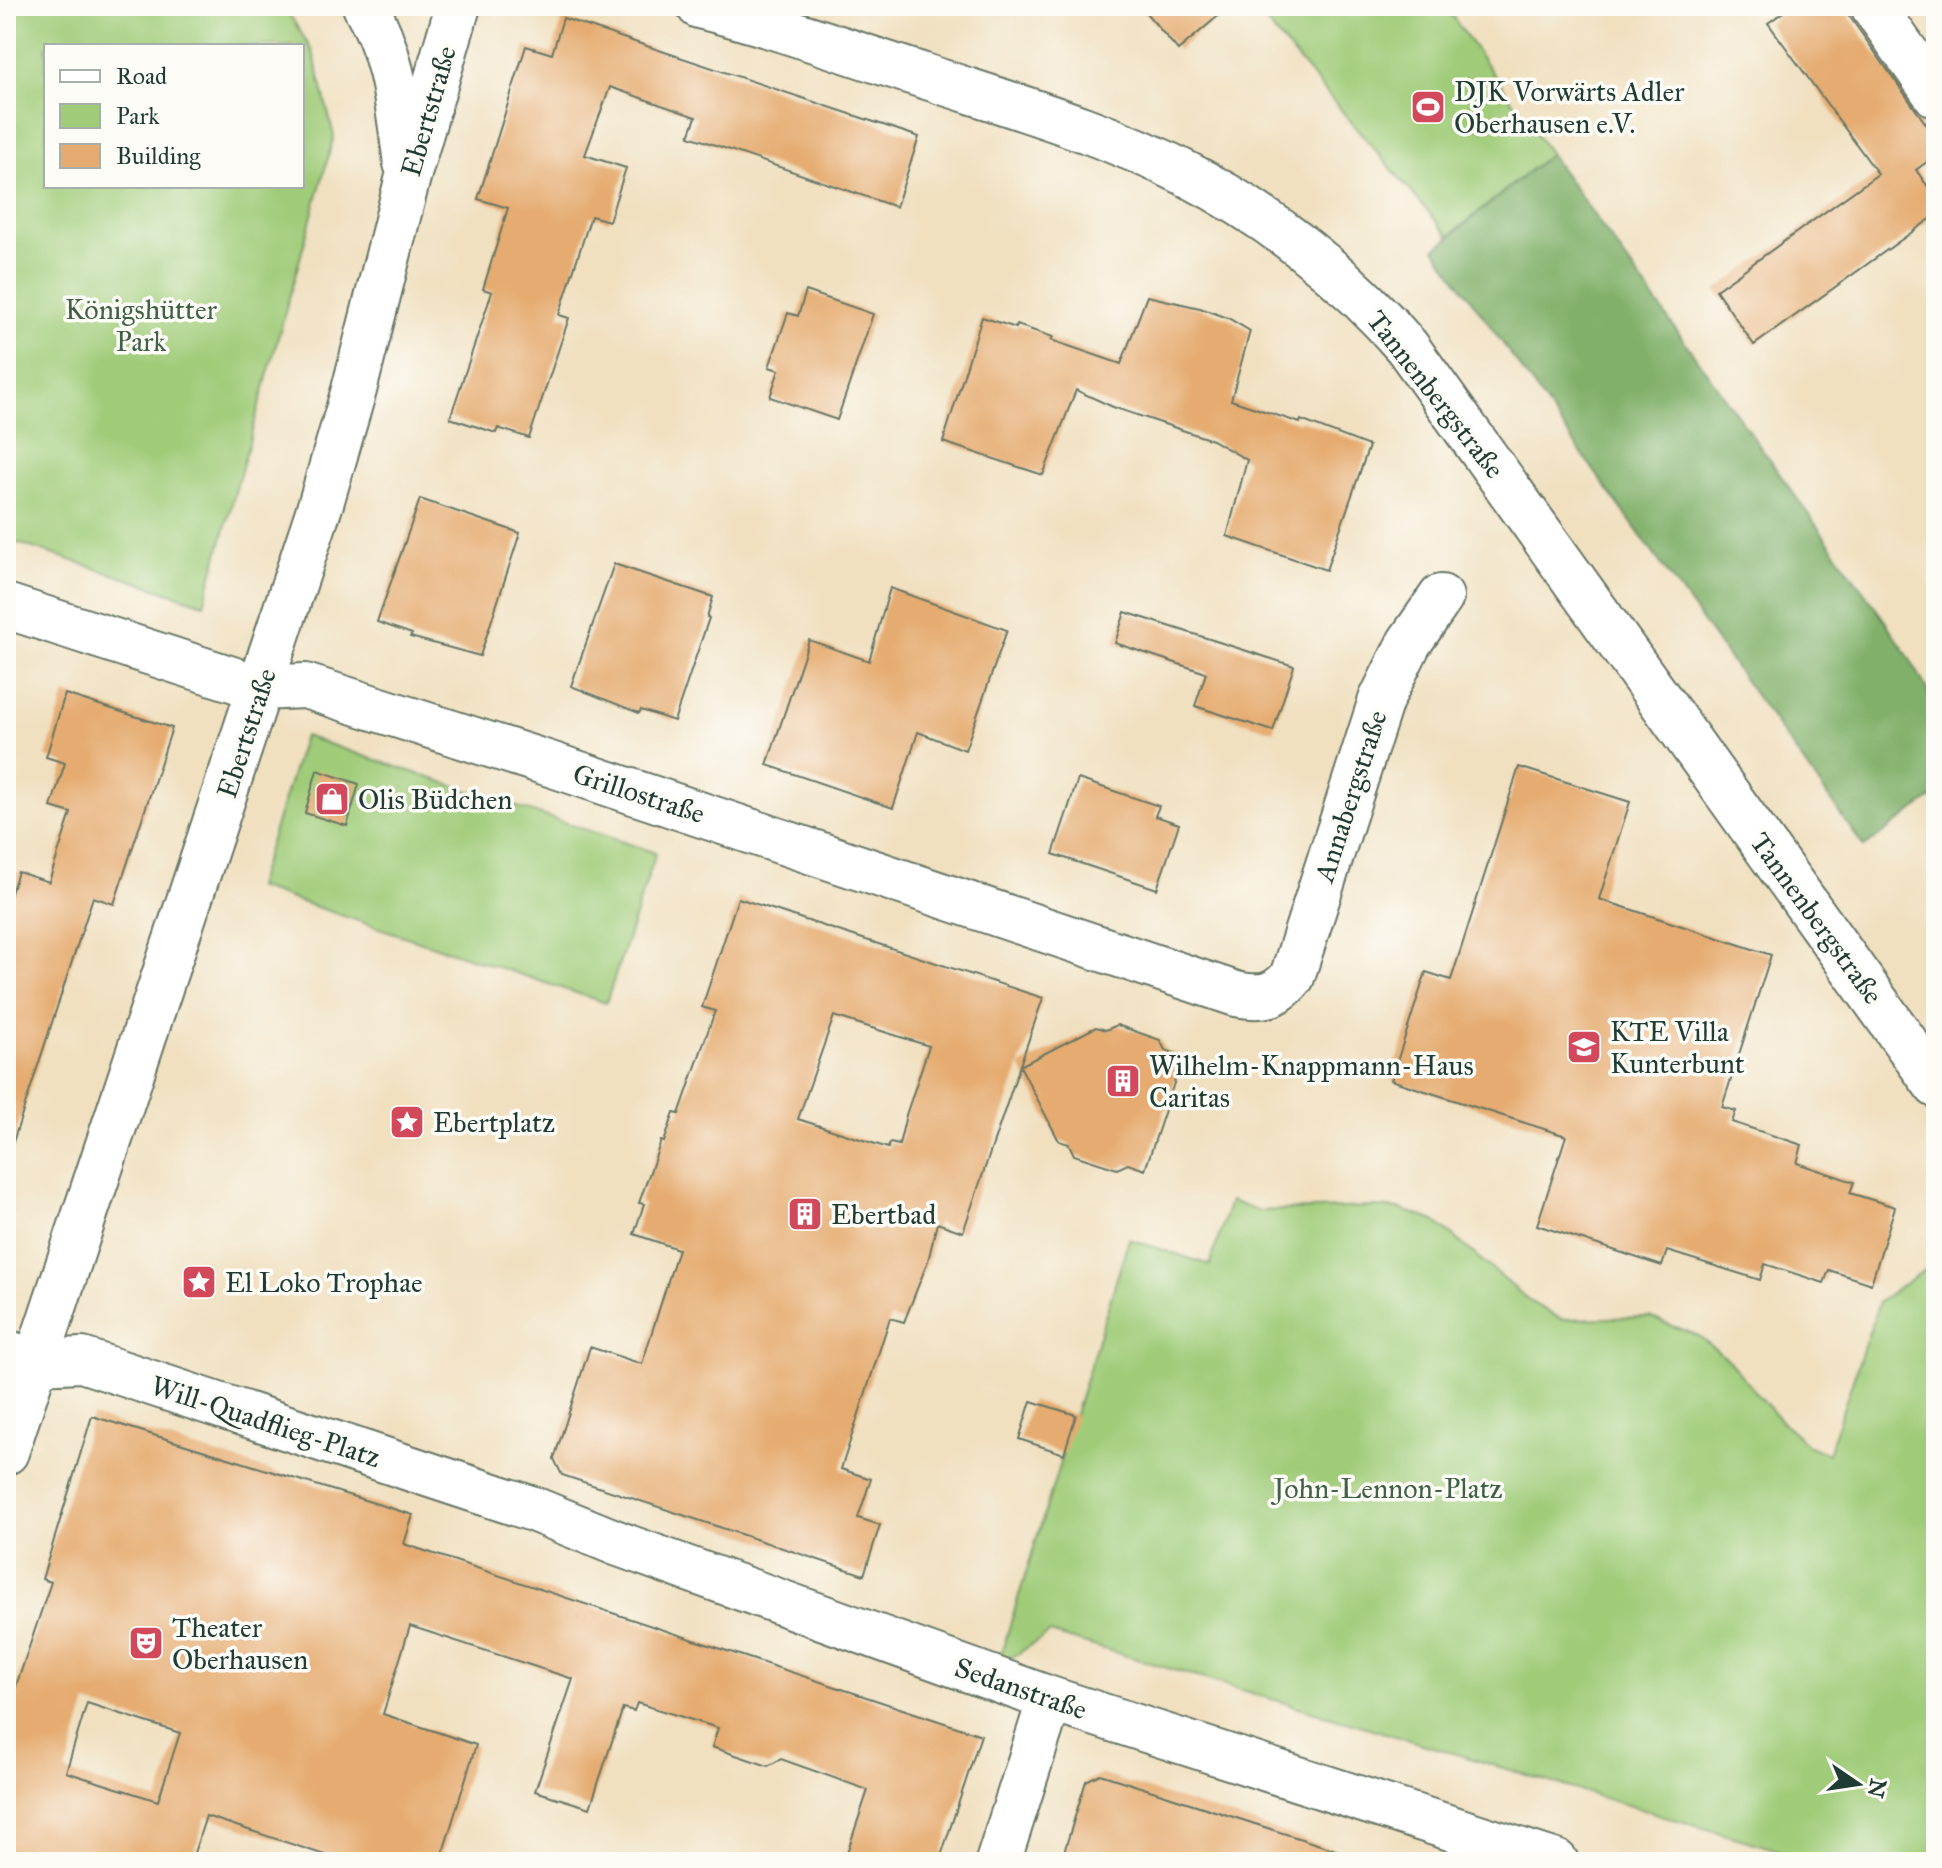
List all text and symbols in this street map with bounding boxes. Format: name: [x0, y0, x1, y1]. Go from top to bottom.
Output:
street label: Ebertstraße: [393, 42, 464, 181]
legend: [44, 44, 304, 188]
text: Road: [116, 61, 167, 91]
place label: DJK Vorwärts Adler Oberhausen e.V.: [1454, 74, 1685, 141]
sports icon: DJK Vorwärts Adler Oberhausen e.V.: [1409, 88, 1447, 126]
text: Park: [116, 101, 160, 131]
text: Building: [116, 141, 201, 171]
park label: Königshütter Park: [65, 292, 218, 359]
street label: Tannenbergstraße: [1359, 303, 1512, 485]
street label: Ebertstraße: [209, 664, 284, 802]
street label: Annabergstraße: [1306, 706, 1395, 887]
street label: Grillostraße: [568, 756, 709, 831]
shop icon: Olis Büdchen: [313, 780, 351, 818]
place label: Olis Büdchen: [358, 782, 512, 817]
street label: Tannenbergstraße: [1743, 826, 1891, 1011]
place label: KTE Villa Kunterbunt: [1610, 1014, 1745, 1081]
school or university icon: KTE Villa Kunterbunt: [1565, 1028, 1603, 1066]
place label: Wilhelm-Knappmann-Haus Caritas: [1149, 1048, 1474, 1115]
building icon: Wilhelm-Knappmann-Haus Caritas: [1104, 1062, 1142, 1100]
place icon: Ebertplatz: [388, 1103, 426, 1141]
place label: Ebertplatz: [433, 1105, 555, 1140]
building icon: Ebertbad: [786, 1195, 824, 1233]
place label: Ebertbad: [831, 1197, 936, 1232]
place icon: El Loko Trophae: [180, 1263, 218, 1301]
place label: El Loko Trophae: [225, 1265, 423, 1300]
street label: Will-Quadflieg-Platz: [147, 1368, 385, 1475]
park label: John-Lennon-Platz: [1270, 1471, 1503, 1506]
place label: Theater Oberhausen: [172, 1610, 308, 1677]
theatre icon: Theater Oberhausen: [127, 1624, 165, 1662]
street label: Sedanstraße: [950, 1650, 1092, 1727]
north arrow: [1818, 1744, 1898, 1824]
text: N: [1862, 1776, 1892, 1801]

